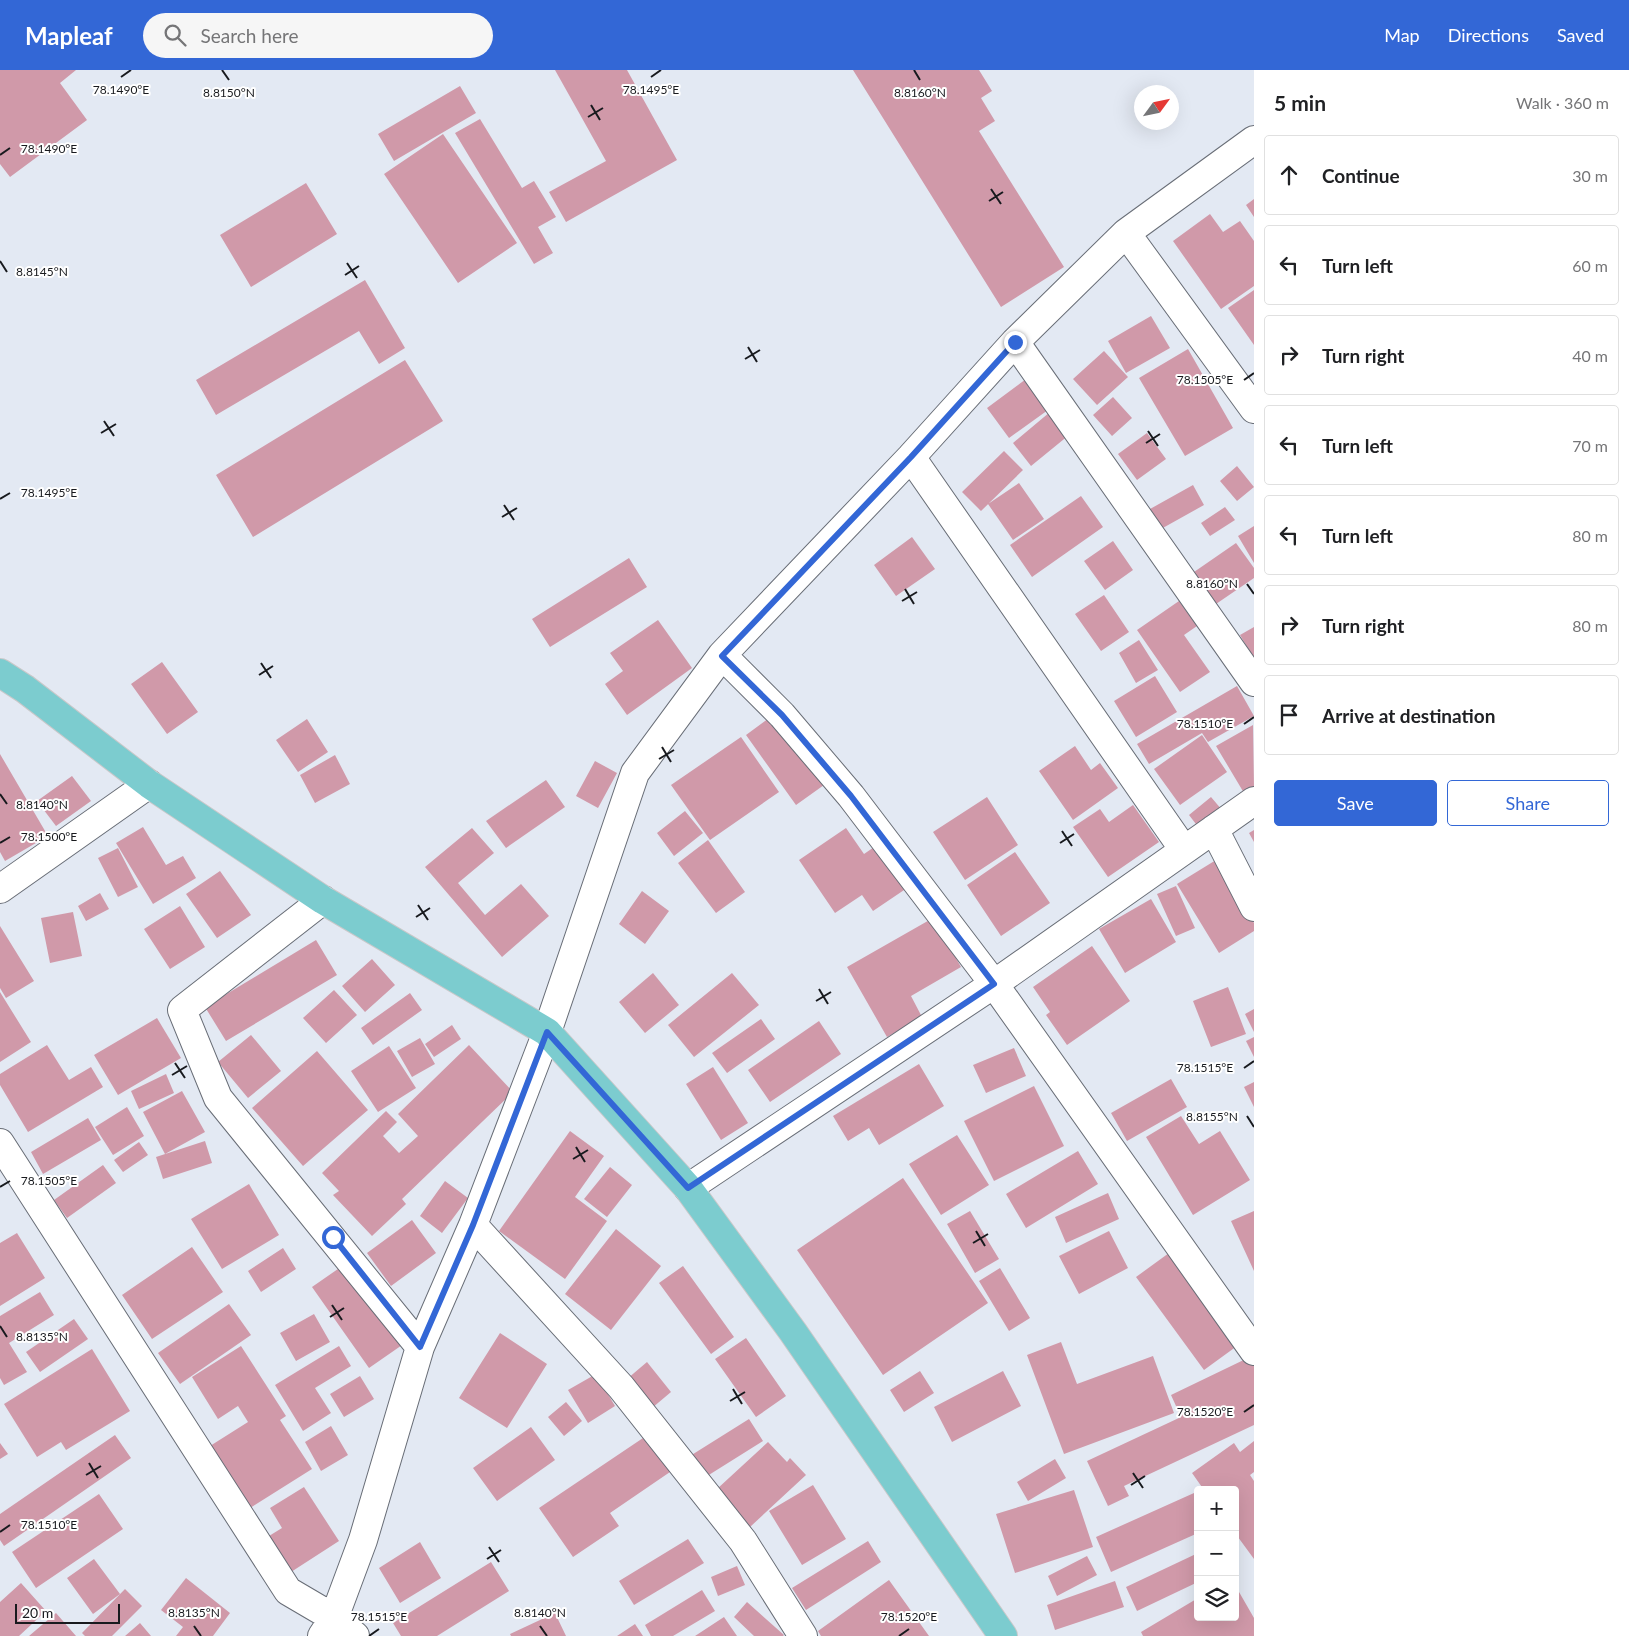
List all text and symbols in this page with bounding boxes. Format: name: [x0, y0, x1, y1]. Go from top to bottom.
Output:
search box: [143, 13, 493, 58]
text: Mapleaf: [25, 21, 113, 50]
icon: search: [161, 21, 189, 49]
text: Search here: [201, 24, 299, 47]
text: Map: [1384, 24, 1420, 46]
text: Directions: [1448, 24, 1529, 46]
text: Saved: [1557, 24, 1604, 46]
text: 78.1490°E: [93, 82, 149, 97]
text: 78.1495°E: [623, 82, 679, 97]
text: 8.8150°N: [203, 85, 255, 100]
text: 8.8160°N: [894, 85, 946, 100]
north arrow: [1134, 85, 1179, 130]
text: 5 min: [1274, 90, 1326, 115]
text: Walk · 360 m: [1516, 93, 1609, 112]
text: 78.1490°E: [21, 141, 77, 156]
icon: ahead: [1275, 161, 1303, 189]
text: Continue: [1322, 164, 1400, 187]
text: 30 m: [1572, 166, 1608, 185]
icon: left: [1275, 251, 1303, 279]
text: Turn left: [1322, 254, 1393, 277]
text: 60 m: [1572, 256, 1608, 275]
text: 8.8145°N: [16, 264, 68, 279]
route end: [1004, 331, 1027, 354]
icon: right: [1275, 341, 1303, 369]
text: Turn right: [1322, 344, 1404, 367]
text: 40 m: [1572, 346, 1608, 365]
text: 78.1505°E: [1177, 372, 1233, 387]
icon: left: [1275, 431, 1303, 459]
text: Turn left: [1322, 434, 1393, 457]
text: 70 m: [1572, 436, 1608, 455]
text: 78.1495°E: [21, 485, 77, 500]
icon: left: [1275, 521, 1303, 549]
text: Turn left: [1322, 524, 1393, 547]
text: 80 m: [1572, 526, 1608, 545]
text: 8.8160°N: [1186, 576, 1238, 591]
icon: right: [1275, 611, 1303, 639]
text: Turn right: [1322, 614, 1404, 637]
text: 80 m: [1572, 616, 1608, 635]
icon: arrive: [1275, 701, 1303, 729]
text: Arrive at destination: [1322, 704, 1495, 727]
text: 78.1510°E: [1177, 716, 1233, 731]
button: Save: [1274, 780, 1437, 826]
button: Share: [1447, 780, 1609, 826]
text: 8.8140°N: [16, 797, 68, 812]
text: 78.1500°E: [21, 829, 77, 844]
text: 78.1515°E: [1177, 1060, 1233, 1075]
text: 8.8155°N: [1186, 1109, 1238, 1124]
text: 78.1505°E: [21, 1173, 77, 1188]
route start: [322, 1226, 345, 1249]
text: 8.8135°N: [16, 1329, 68, 1344]
text: 78.1520°E: [1177, 1404, 1233, 1419]
map controls: [1194, 1486, 1239, 1621]
button: +: [1194, 1486, 1239, 1531]
text: 78.1510°E: [21, 1517, 77, 1532]
button: −: [1194, 1531, 1239, 1576]
button: layers: [1194, 1576, 1239, 1621]
scale bar: [15, 1601, 120, 1624]
text: 20 m: [22, 1604, 53, 1621]
text: 8.8135°N: [168, 1605, 220, 1620]
text: 8.8140°N: [514, 1605, 566, 1620]
text: 78.1515°E: [351, 1609, 407, 1624]
text: 78.1520°E: [881, 1609, 937, 1624]

